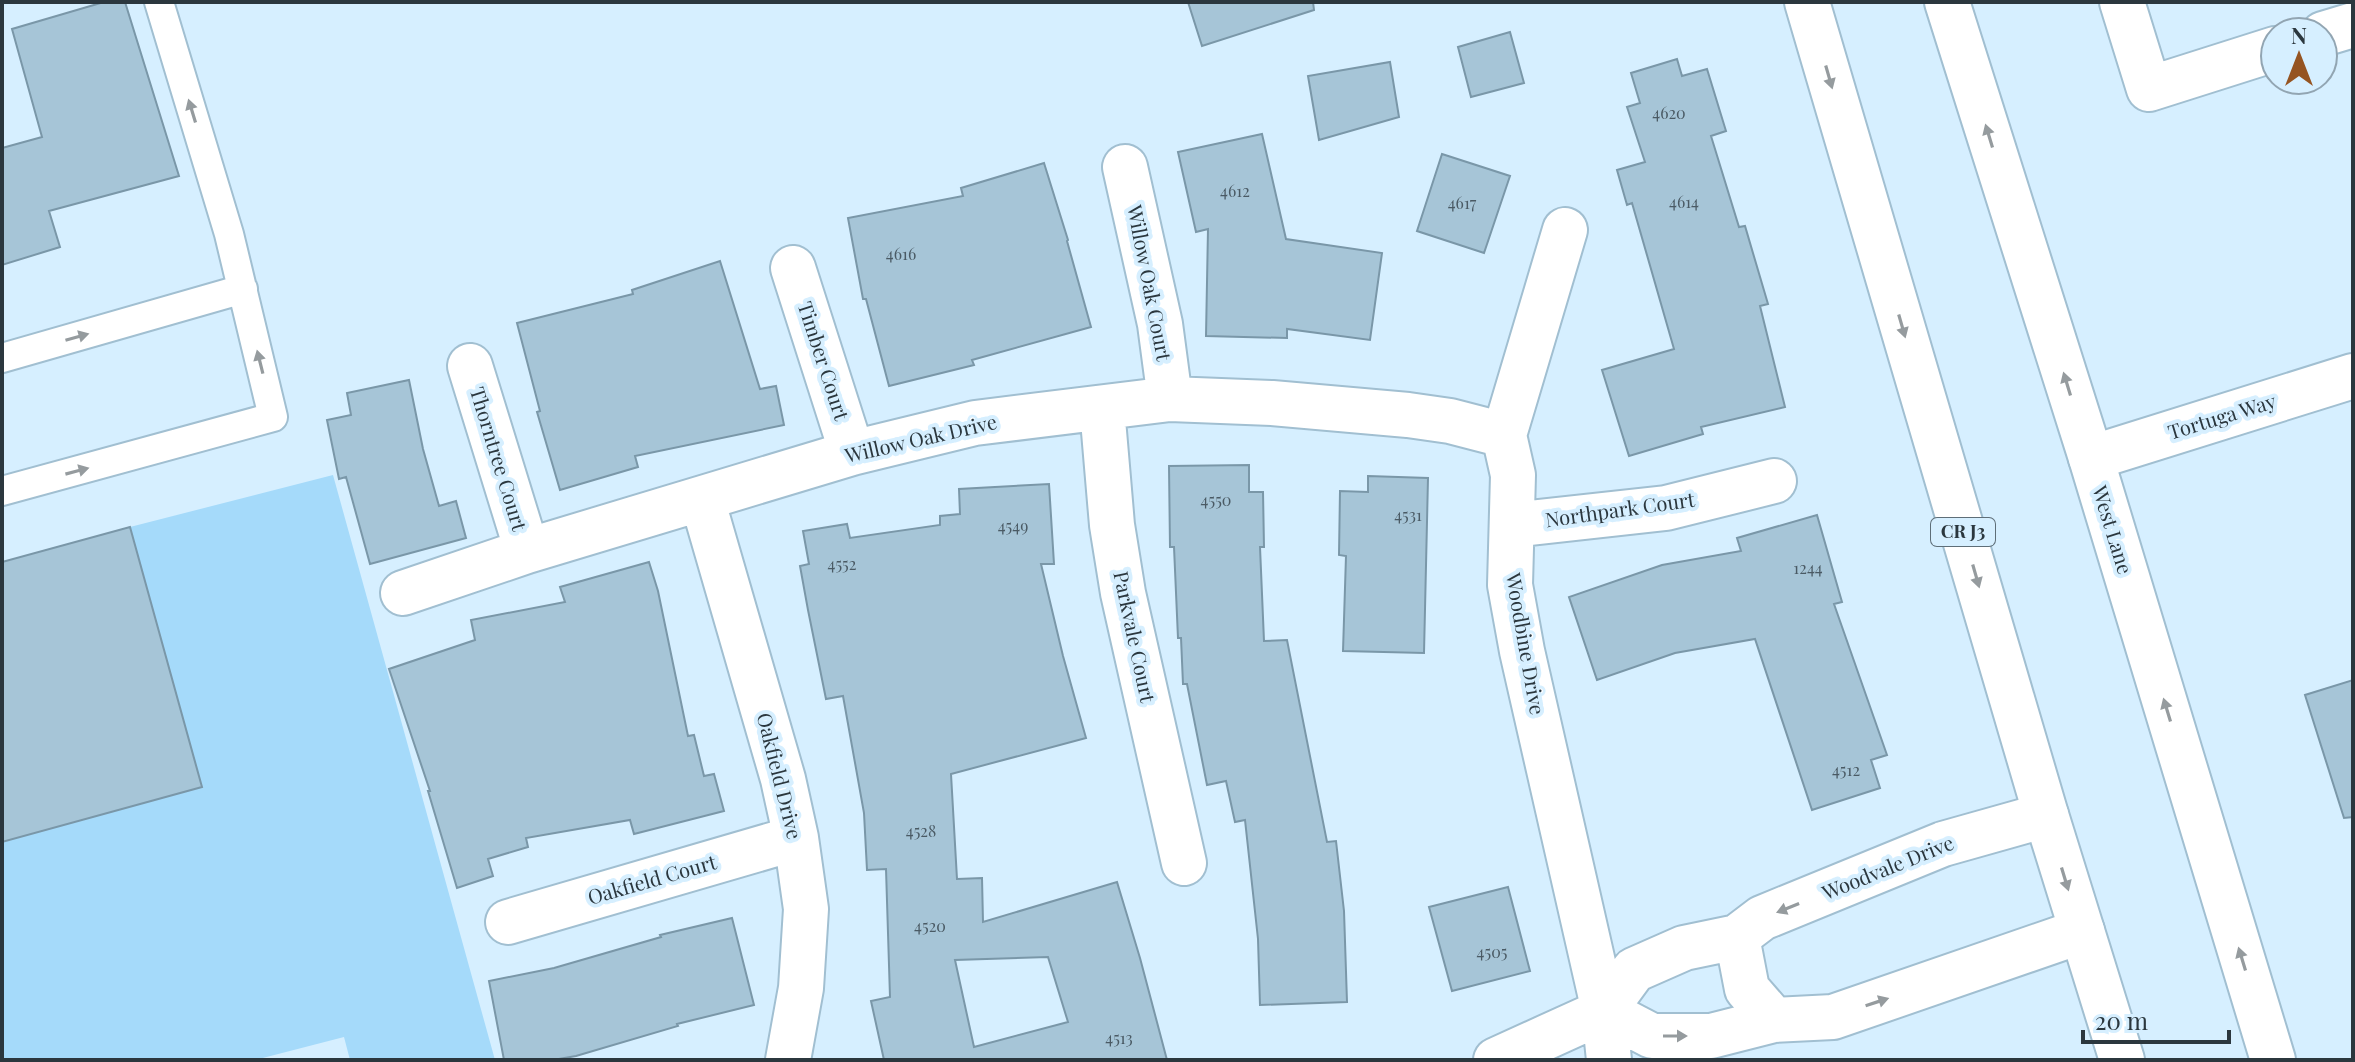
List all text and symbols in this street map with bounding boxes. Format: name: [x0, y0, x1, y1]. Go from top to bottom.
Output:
north arrow: [2259, 16, 2339, 96]
text: N: [2291, 20, 2307, 50]
one-way arrow: [1823, 65, 1836, 89]
one-way arrow: [185, 99, 198, 123]
house number: 4620: [1652, 102, 1686, 123]
one-way arrow: [1982, 124, 1995, 148]
house number: 4612: [1220, 180, 1250, 201]
house number: 4614: [1669, 191, 1699, 212]
house number: 4617: [1448, 192, 1477, 213]
street label: Willow Oak Court: [1122, 201, 1179, 364]
house number: 4616: [886, 243, 916, 264]
street label: Timber Court: [793, 298, 857, 424]
one-way arrow: [1897, 314, 1909, 339]
one-way arrow: [65, 330, 90, 342]
one-way arrow: [253, 349, 266, 374]
one-way arrow: [2060, 372, 2073, 396]
street label: Thorntree Court: [465, 383, 534, 535]
street label: Tortuga Way: [2164, 386, 2279, 445]
street label: Willow Oak Drive: [841, 407, 999, 468]
one-way arrow: [65, 464, 90, 476]
street label: West Lane: [2087, 481, 2140, 577]
street label: Northpark Court: [1543, 485, 1697, 532]
house number: 4550: [1201, 489, 1231, 510]
house number: 4531: [1394, 504, 1422, 525]
house number: 4549: [998, 515, 1028, 536]
road number: CR J3: [1931, 518, 1995, 546]
house number: 4552: [828, 553, 856, 574]
house number: 1244: [1793, 557, 1823, 578]
one-way arrow: [1970, 564, 1983, 588]
street label: Parkvale Court: [1108, 569, 1163, 706]
street label: Woodbine Drive: [1501, 570, 1552, 717]
one-way arrow: [2160, 697, 2173, 721]
street label: Oakfield Drive: [752, 710, 809, 842]
house number: 4512: [1832, 759, 1860, 780]
house number: 4528: [906, 820, 936, 841]
street label: Woodvale Drive: [1817, 828, 1957, 906]
street label: Oakfield Court: [584, 847, 720, 910]
one-way arrow: [2060, 867, 2072, 891]
one-way arrow: [1776, 901, 1800, 914]
house number: 4520: [914, 915, 946, 936]
house number: 4505: [1477, 941, 1507, 962]
one-way arrow: [2235, 946, 2248, 970]
scale bar: [2083, 994, 2229, 1044]
one-way arrow: [1866, 996, 1890, 1008]
text: 20 m: [2095, 1004, 2148, 1036]
house number: 4513: [1105, 1027, 1133, 1048]
one-way arrow: [1663, 1030, 1688, 1042]

